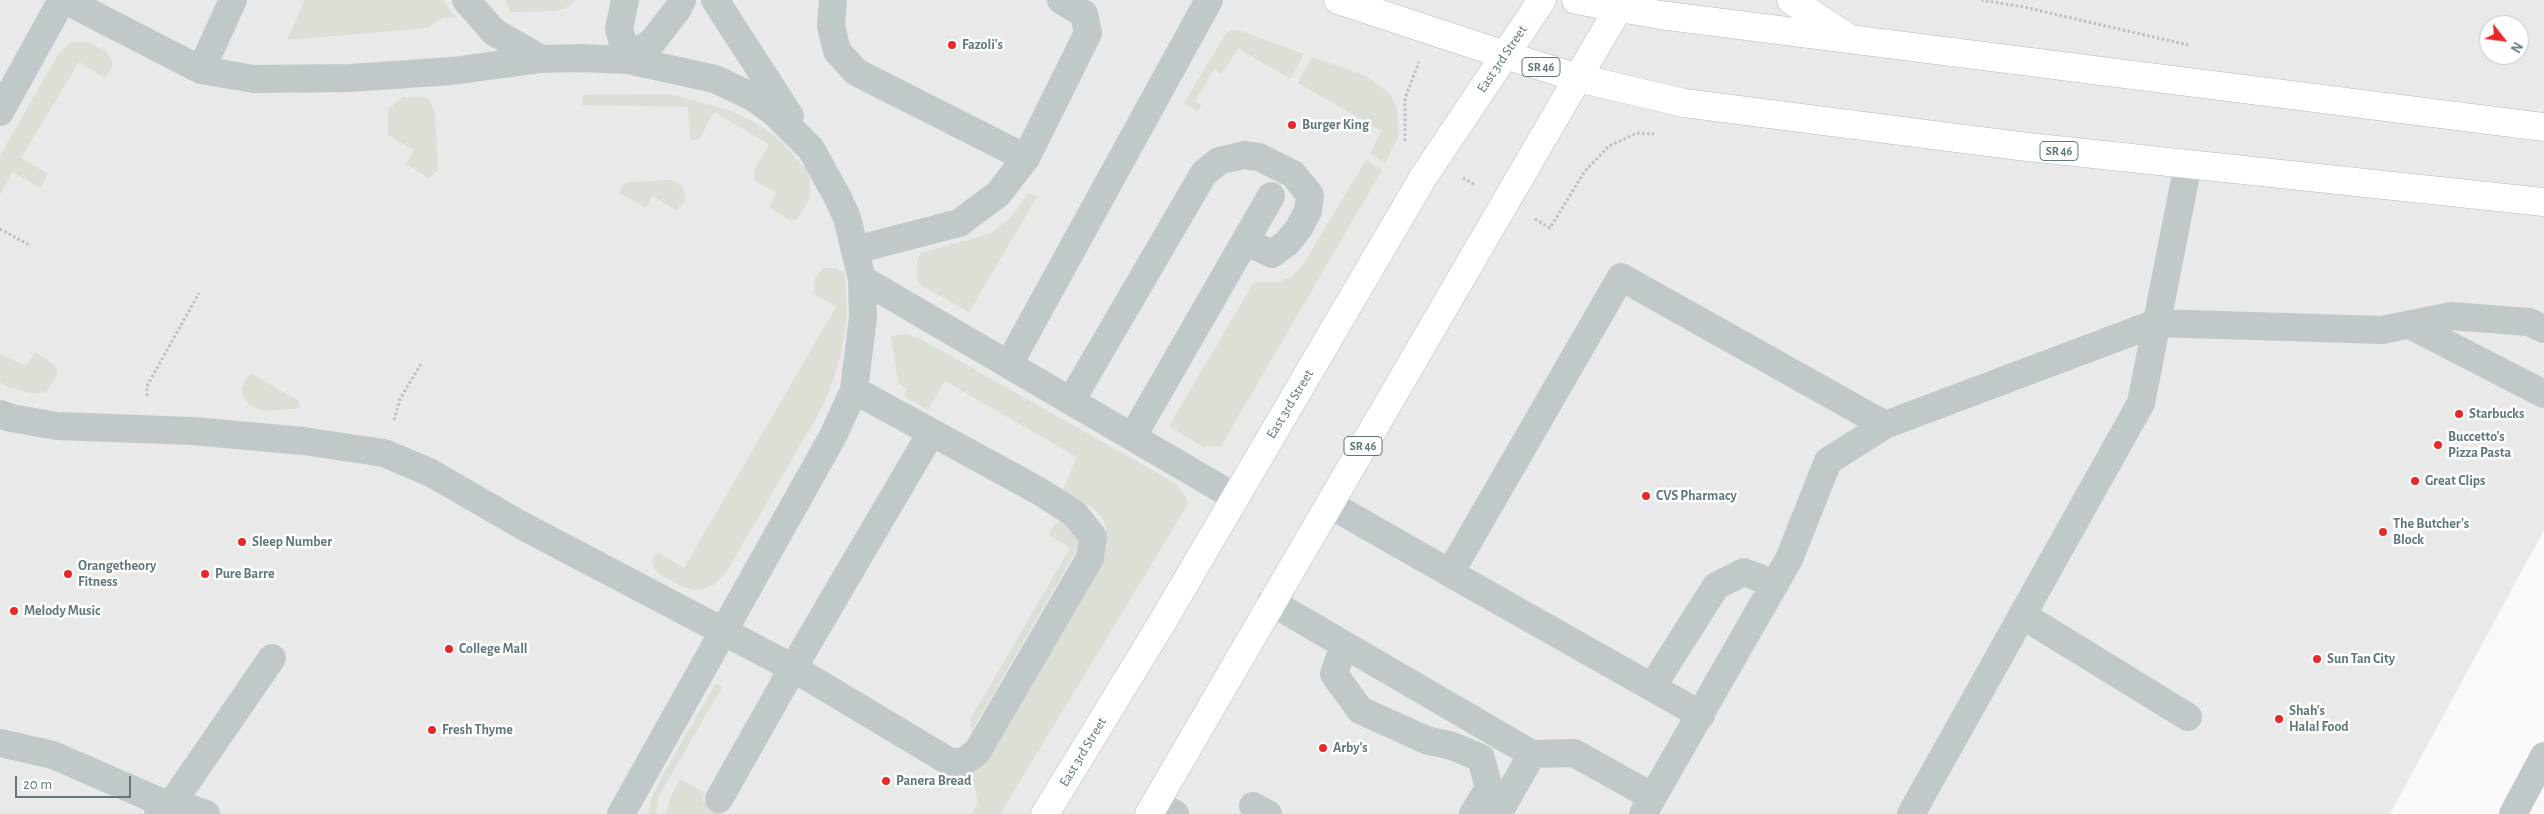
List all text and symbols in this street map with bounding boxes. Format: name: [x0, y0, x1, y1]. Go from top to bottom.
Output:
north arrow: [2479, 15, 2529, 65]
street label: East 3rd Street: [1473, 22, 1531, 96]
place label: Fazoli's: [962, 37, 1003, 53]
marker: Fazoli's: [946, 39, 958, 51]
text: N: [2508, 39, 2525, 55]
road number: SR 46: [1522, 58, 1560, 76]
place label: Burger King: [1302, 117, 1369, 133]
marker: Burger King: [1286, 119, 1298, 131]
road number: SR 46: [2040, 142, 2078, 160]
street label: East 3rd Street: [1263, 366, 1317, 442]
place label: Starbucks: [2469, 406, 2524, 422]
marker: Starbucks: [2453, 408, 2465, 420]
place label: Buccetto's Pizza Pasta: [2448, 429, 2511, 462]
road number: SR 46: [1344, 436, 1382, 456]
marker: Buccetto's Pizza Pasta: [2432, 439, 2444, 451]
place label: Great Clips: [2425, 473, 2485, 489]
marker: Great Clips: [2409, 475, 2421, 487]
place label: CVS Pharmacy: [1656, 488, 1737, 504]
marker: CVS Pharmacy: [1640, 490, 1652, 502]
place label: The Butcher's Block: [2393, 516, 2469, 548]
marker: The Butcher's Block: [2377, 526, 2389, 538]
place label: Sleep Number: [252, 534, 332, 550]
marker: Sleep Number: [236, 536, 248, 548]
place label: Orangetheory Fitness: [78, 558, 156, 590]
place label: Pure Barre: [215, 566, 275, 582]
marker: Orangetheory Fitness: [62, 568, 74, 580]
marker: Pure Barre: [199, 568, 211, 580]
place label: Melody Music: [24, 603, 100, 619]
marker: Melody Music: [8, 605, 20, 617]
place label: College Mall: [459, 641, 528, 657]
marker: College Mall: [443, 643, 455, 655]
place label: Sun Tan City: [2327, 651, 2395, 667]
marker: Sun Tan City: [2311, 653, 2323, 665]
place label: Shah's Halal Food: [2289, 703, 2349, 736]
marker: Shah's Halal Food: [2273, 713, 2285, 725]
street label: East 3rd Street: [1056, 714, 1110, 790]
place label: Fresh Thyme: [442, 722, 513, 738]
marker: Fresh Thyme: [426, 724, 438, 736]
place label: Arby's: [1333, 740, 1368, 756]
marker: Arby's: [1317, 742, 1329, 754]
scale bar: [18, 766, 134, 798]
place label: Panera Bread: [896, 773, 971, 789]
marker: Panera Bread: [880, 775, 892, 787]
text: 20 m: [23, 777, 52, 792]

